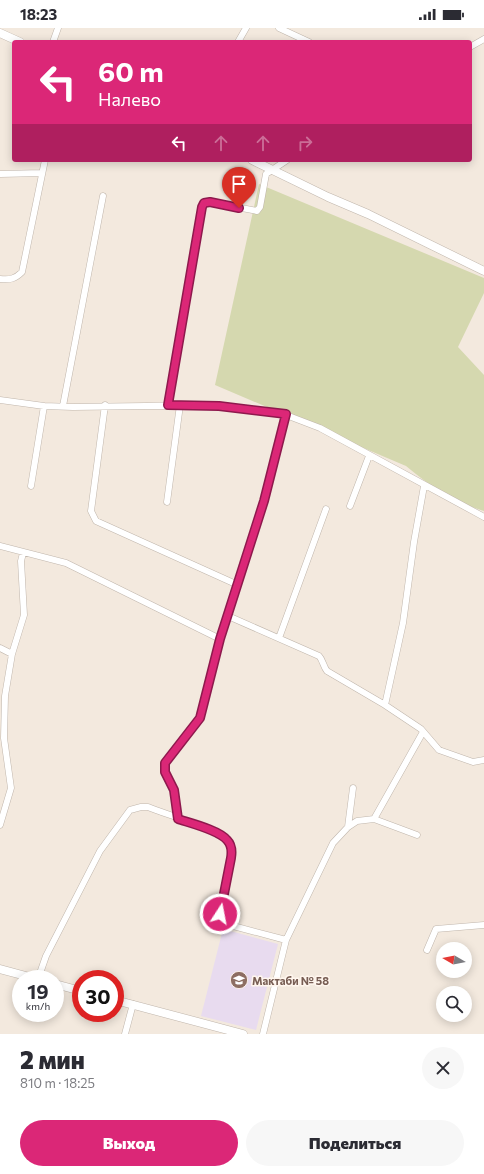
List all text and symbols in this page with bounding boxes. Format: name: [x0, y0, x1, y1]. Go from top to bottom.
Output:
text: 18:23: [20, 5, 57, 23]
text: 60 m: [98, 54, 164, 88]
icon: left: [32, 56, 84, 108]
text: Налево: [98, 88, 161, 110]
icon: left: [168, 132, 190, 154]
icon: ahead: [210, 132, 232, 154]
icon: ahead: [252, 132, 274, 154]
icon: right: [294, 132, 316, 154]
pin: [222, 167, 256, 208]
icon: arrive: [228, 173, 250, 195]
position arrow: [199, 893, 241, 935]
north arrow: [436, 942, 472, 978]
map controls: [436, 942, 472, 1022]
speed limit sign: 30: [72, 970, 124, 1022]
school or university icon: Мактаби № 58: [229, 970, 249, 990]
place label: Мактаби № 58: [252, 974, 329, 987]
text: 19: [27, 979, 49, 1003]
button: search: [436, 986, 472, 1022]
text: km/h: [26, 1000, 50, 1012]
text: 2 мин: [20, 1045, 85, 1074]
button: close: [422, 1047, 464, 1089]
text: 810 m · 18:25: [20, 1075, 95, 1091]
button: Выход: [20, 1120, 238, 1166]
button: Поделиться: [246, 1120, 464, 1166]

